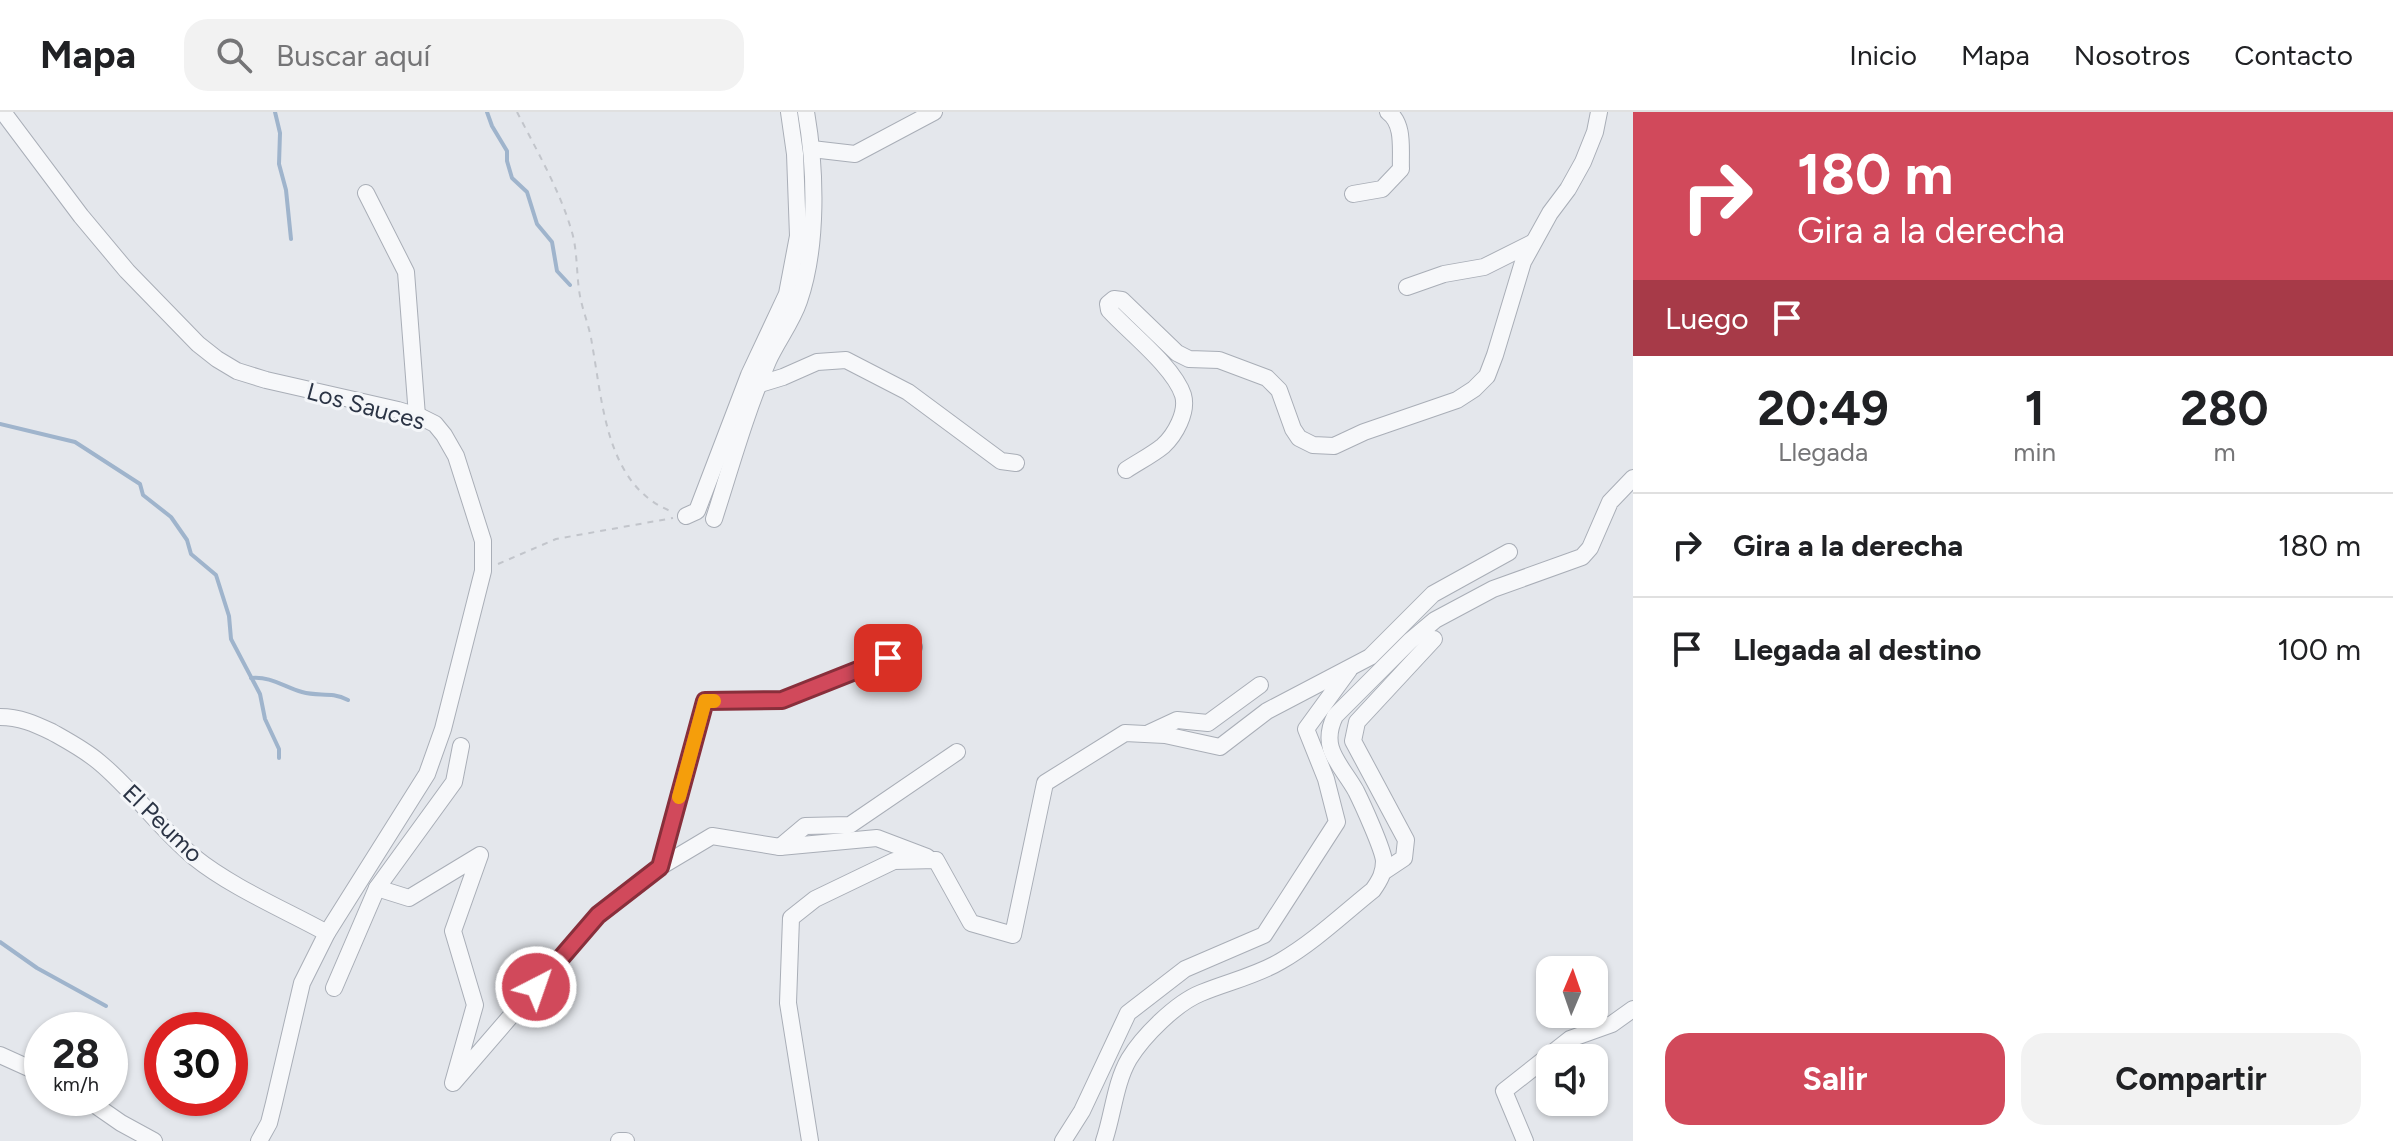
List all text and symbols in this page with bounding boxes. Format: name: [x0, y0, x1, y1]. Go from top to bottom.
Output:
search box: [184, 19, 744, 91]
text: Mapa: [40, 32, 136, 78]
icon: search: [212, 33, 256, 77]
text: Buscar aquí: [276, 37, 430, 74]
text: Inicio: [1849, 38, 1917, 72]
text: Mapa: [1961, 38, 2030, 72]
text: Nosotros: [2074, 38, 2190, 72]
text: Contacto: [2234, 38, 2353, 72]
text: 180 m: [1797, 141, 1953, 208]
icon: right: [1665, 144, 1769, 248]
text: Gira a la derecha: [1797, 209, 2065, 252]
icon: arrive: [1765, 296, 1809, 340]
text: Luego: [1665, 300, 1749, 337]
street label: Los Sauces: [304, 376, 428, 436]
text: 20:49: [1757, 379, 1889, 437]
text: 1: [2025, 379, 2045, 437]
text: 280: [2180, 379, 2269, 437]
text: Llegada: [1778, 436, 1868, 468]
text: min: [2013, 436, 2056, 468]
text: m: [2213, 436, 2236, 468]
icon: right: [1665, 523, 1709, 567]
text: Gira a la derecha: [1733, 527, 1963, 564]
text: 180 m: [2278, 527, 2361, 564]
pin: [854, 624, 922, 692]
icon: arrive: [1665, 627, 1709, 671]
text: Llegada al destino: [1733, 631, 1981, 668]
text: 100 m: [2277, 631, 2361, 668]
icon: arrive: [866, 636, 910, 680]
street label: El Peumo: [117, 778, 209, 868]
position arrow: [494, 945, 578, 1029]
north arrow: [1536, 956, 1608, 1028]
map controls: [1536, 956, 1608, 1116]
speed limit sign: 30: [144, 1012, 248, 1116]
text: 28: [52, 1030, 100, 1078]
button: Salir: [1665, 1033, 2005, 1125]
button: Compartir: [2021, 1033, 2361, 1125]
button: sound: [1536, 1044, 1608, 1116]
text: km/h: [53, 1072, 99, 1096]

